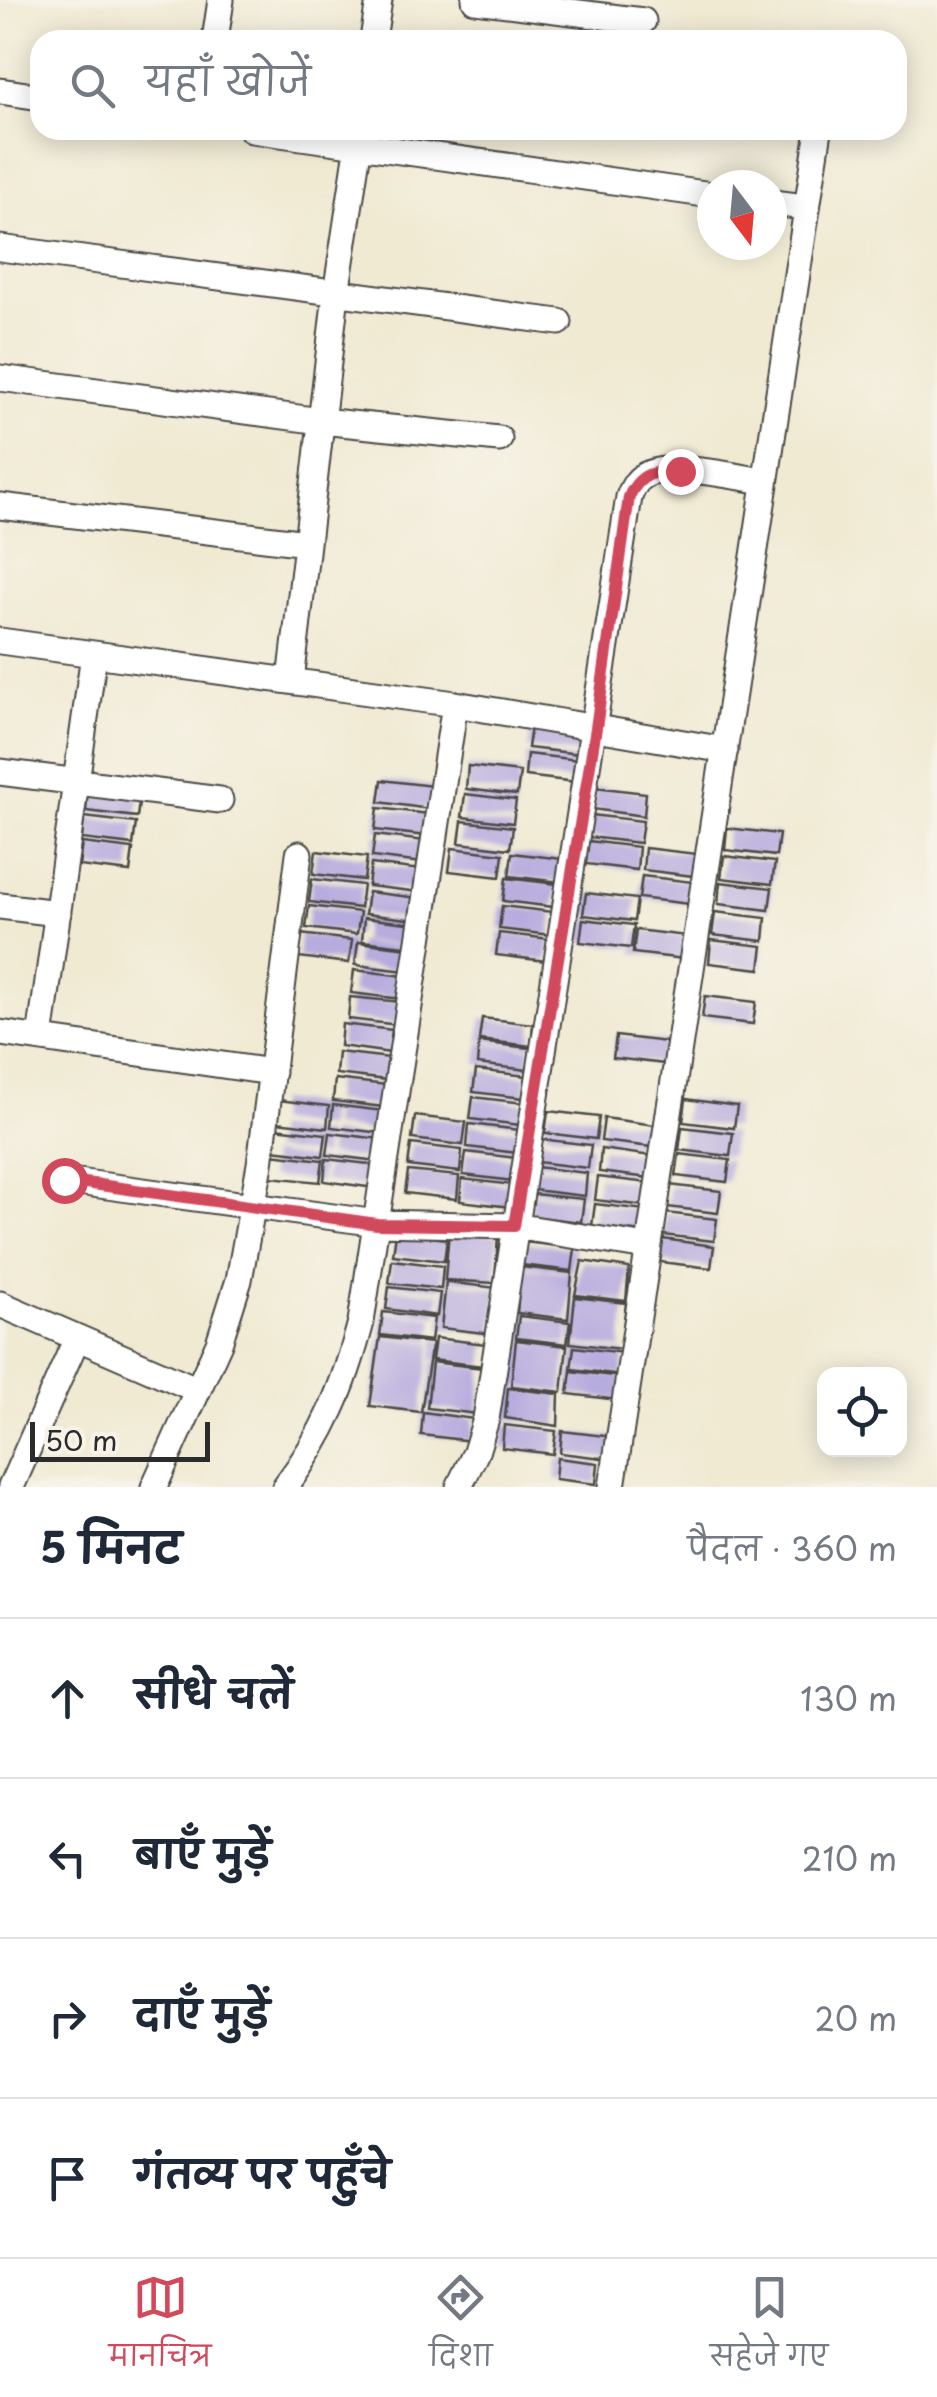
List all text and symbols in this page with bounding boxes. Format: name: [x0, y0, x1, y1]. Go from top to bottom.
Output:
search box: [30, 30, 907, 140]
text: यहाँ खोजें: [145, 51, 311, 108]
icon: search: [65, 58, 120, 113]
north arrow: [697, 170, 787, 260]
route end: [658, 449, 704, 495]
route start: [42, 1158, 88, 1204]
map controls: [817, 1367, 907, 1457]
button: locate: [817, 1367, 907, 1457]
scale bar: [30, 1417, 210, 1462]
text: 50 m: [45, 1418, 118, 1461]
text: 5 मिनट: [40, 1514, 181, 1577]
text: पैदल · 360 m: [688, 1524, 897, 1572]
text: सीधे चलें: [135, 1664, 293, 1721]
icon: ahead: [40, 1671, 95, 1726]
text: 130 m: [800, 1674, 897, 1722]
text: बाएँ मुड़ें: [135, 1824, 271, 1881]
icon: left: [40, 1831, 95, 1886]
text: 210 m: [802, 1834, 897, 1882]
text: दाएँ मुड़ें: [135, 1984, 270, 2041]
icon: right: [40, 1991, 95, 2046]
text: 20 m: [815, 1994, 897, 2042]
text: गंतव्य पर पहुँचे: [135, 2144, 390, 2201]
icon: arrive: [40, 2151, 95, 2206]
tab: मानचित्र: [109, 2270, 211, 2387]
tab: दिशा: [429, 2270, 493, 2387]
tab: सहेजे गए: [710, 2270, 828, 2387]

